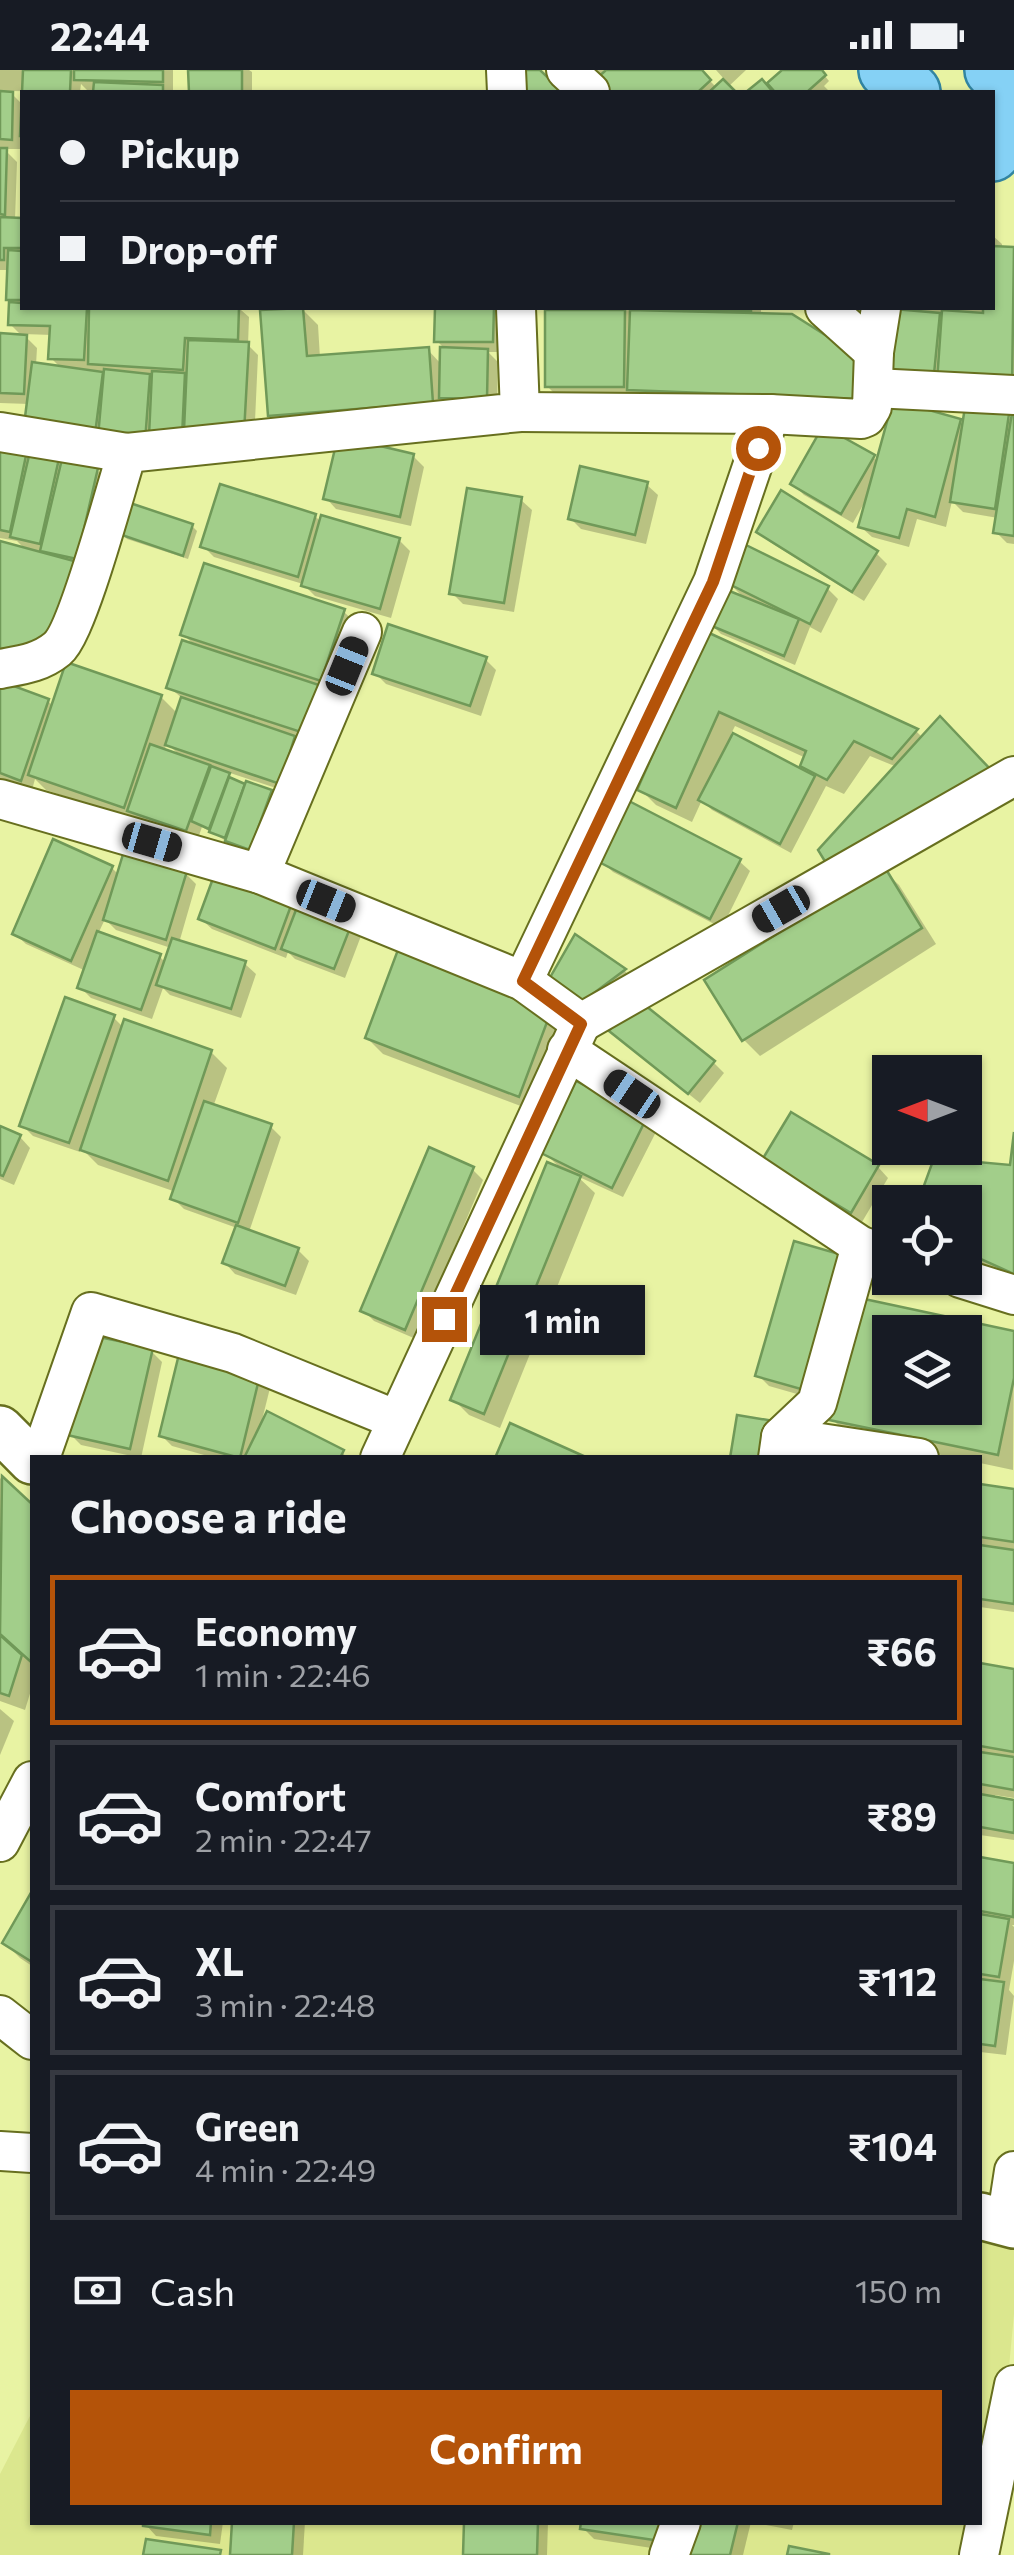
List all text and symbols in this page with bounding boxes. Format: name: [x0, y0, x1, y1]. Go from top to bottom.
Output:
text: 22:44: [50, 12, 150, 59]
text: Pickup: [120, 129, 240, 176]
text: Drop-off: [120, 225, 277, 272]
route start: [736, 426, 781, 471]
car: [322, 633, 372, 699]
car: [119, 819, 185, 865]
car: [293, 876, 359, 926]
car: [748, 881, 814, 937]
north arrow: [872, 1055, 982, 1165]
map controls: [872, 1055, 982, 1425]
car: [599, 1065, 665, 1123]
button: locate: [872, 1185, 982, 1295]
callout: 1 min: [479, 1284, 644, 1354]
route end: [422, 1297, 467, 1342]
text: 1 min: [525, 1300, 600, 1340]
button: layers: [872, 1315, 982, 1425]
text: Choose a ride: [70, 1487, 347, 1542]
icon: car: [75, 1605, 165, 1695]
text: Economy: [195, 1607, 357, 1654]
text: ₹66: [867, 1627, 937, 1674]
text: 1 min · 22:46: [195, 1654, 371, 1694]
icon: car: [75, 1770, 165, 1860]
text: Comfort: [195, 1772, 346, 1819]
text: ₹89: [867, 1792, 937, 1839]
text: 2 min · 22:47: [195, 1819, 372, 1859]
icon: car: [75, 1935, 165, 2025]
text: XL: [195, 1937, 244, 1984]
text: ₹112: [857, 1957, 937, 2004]
text: 3 min · 22:48: [195, 1984, 375, 2024]
icon: car: [75, 2100, 165, 2190]
text: Green: [195, 2102, 300, 2149]
text: ₹104: [848, 2122, 937, 2169]
text: 4 min · 22:49: [195, 2149, 376, 2189]
icon: cash: [70, 2263, 125, 2318]
text: Cash: [150, 2267, 235, 2314]
text: 150 m: [855, 2270, 942, 2310]
button: Confirm: [70, 2390, 942, 2505]

